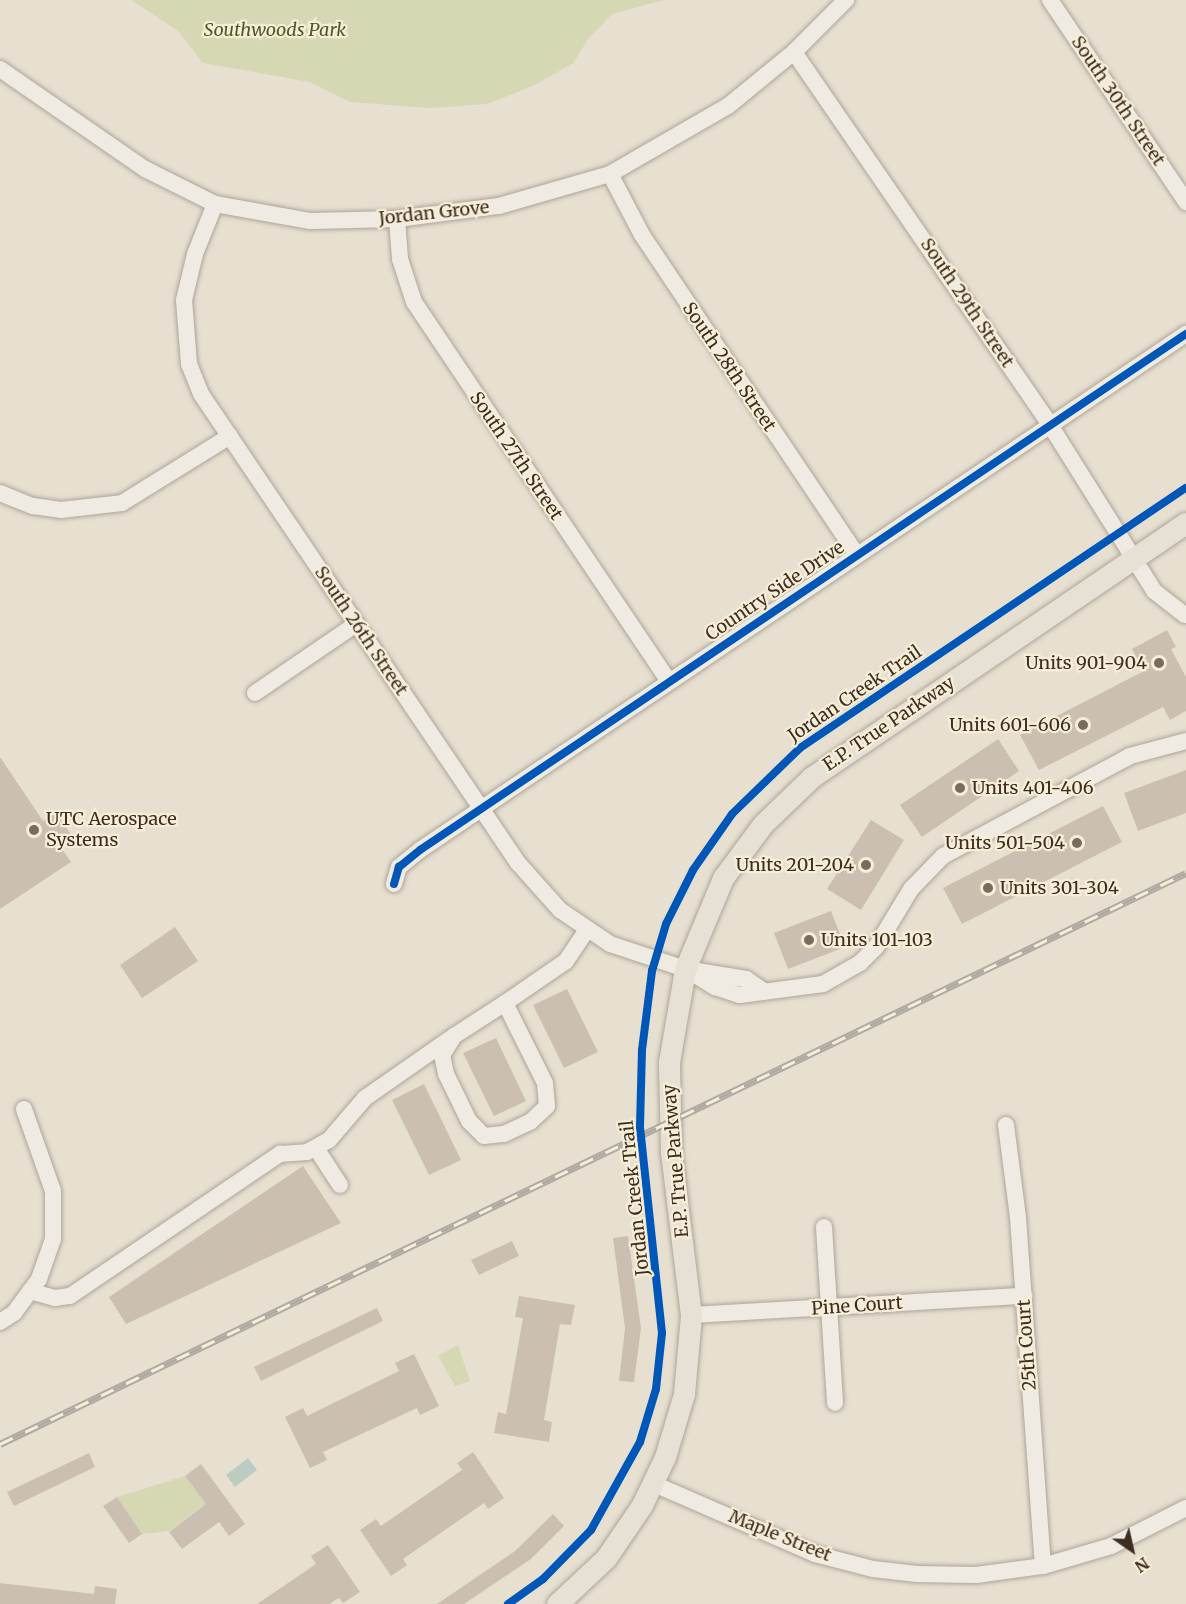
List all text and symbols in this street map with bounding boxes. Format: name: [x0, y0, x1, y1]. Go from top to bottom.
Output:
park label: Southwoods Park: [204, 19, 346, 41]
street label: South 30th Street: [1067, 32, 1169, 170]
street label: Jordan Grove: [378, 196, 490, 230]
street label: South 29th Street: [916, 234, 1018, 372]
street label: South 28th Street: [678, 298, 780, 436]
street label: South 27th Street: [465, 388, 567, 524]
street label: Country Side Drive: [702, 537, 848, 645]
street label: South 26th Street: [310, 562, 412, 700]
street label: Jordan Creek Trail: [784, 641, 926, 747]
place label: Units 901-904: [1025, 652, 1147, 674]
marker: Units 901-904: [1152, 656, 1166, 670]
street label: E.P. True Parkway: [819, 672, 959, 776]
place label: Units 601-606: [949, 714, 1071, 736]
marker: Units 601-606: [1076, 718, 1090, 732]
place label: Units 401-406: [972, 777, 1094, 799]
marker: Units 401-406: [953, 781, 967, 795]
place label: UTC Aerospace Systems: [46, 809, 177, 852]
marker: UTC Aerospace Systems: [27, 823, 41, 837]
place label: Units 501-504: [945, 832, 1065, 854]
marker: Units 501-504: [1070, 836, 1084, 850]
place label: Units 201-204: [736, 854, 854, 876]
marker: Units 201-204: [859, 858, 873, 872]
place label: Units 301-304: [1000, 877, 1119, 899]
marker: Units 301-304: [981, 881, 995, 895]
place label: Units 101-103: [821, 929, 933, 951]
marker: Units 101-103: [802, 933, 816, 947]
street label: E.P. True Parkway: [659, 1083, 693, 1239]
street label: Jordan Creek Trail: [616, 1119, 654, 1277]
street label: Pine Court: [811, 1292, 903, 1320]
street label: 25th Court: [1013, 1299, 1041, 1391]
street label: Maple Street: [725, 1506, 835, 1566]
north arrow: [1102, 1520, 1162, 1580]
text: N: [1131, 1553, 1153, 1577]

